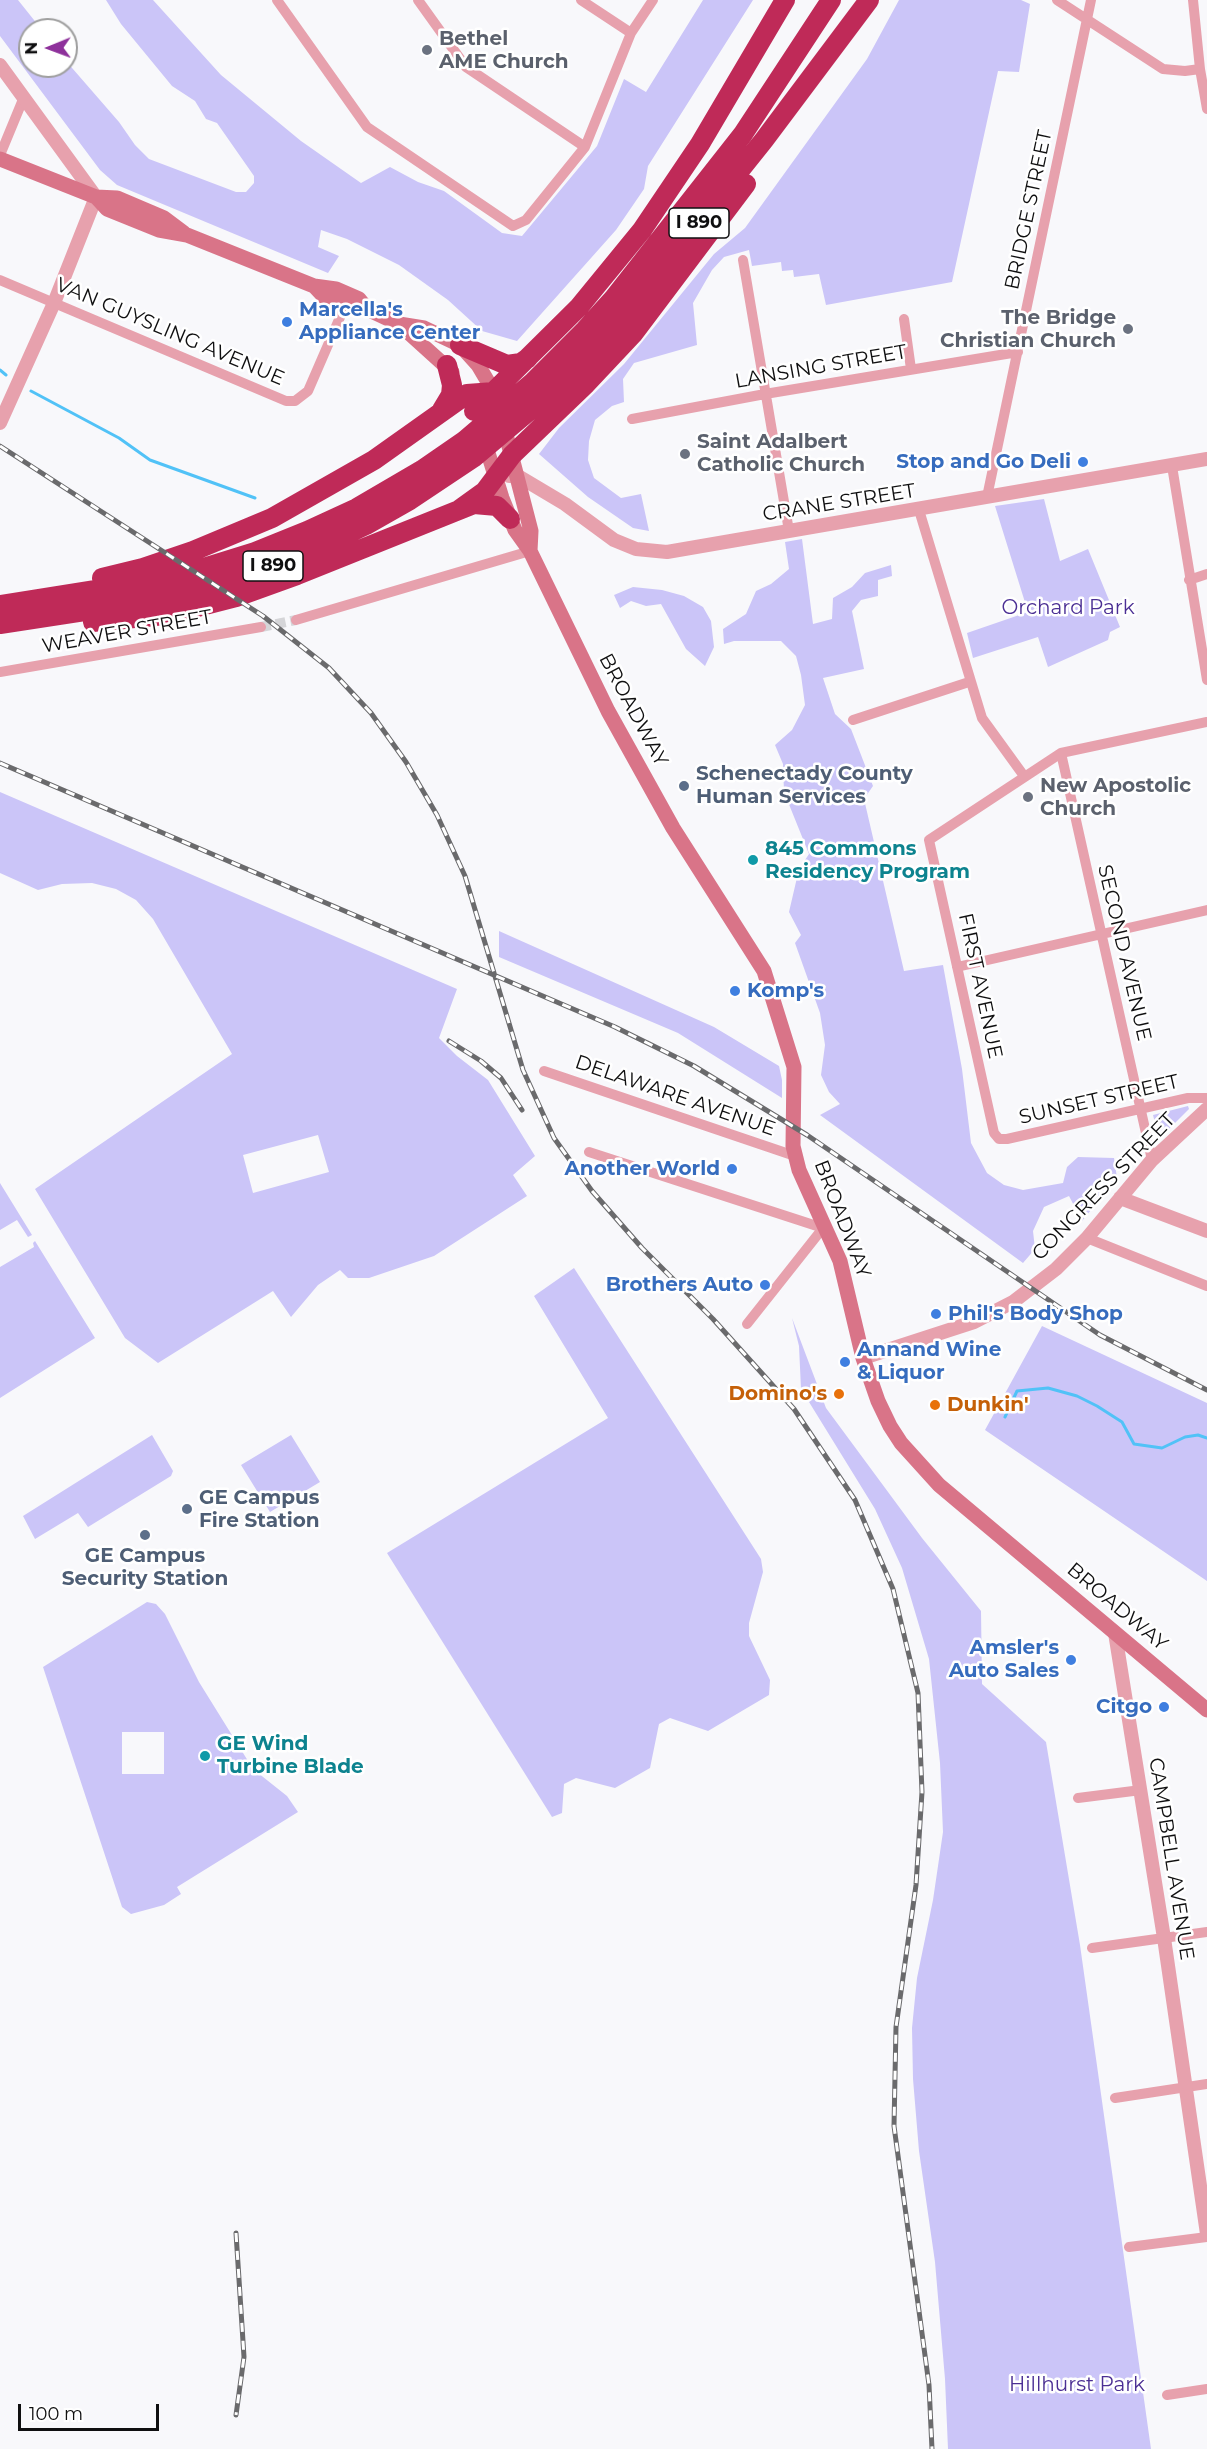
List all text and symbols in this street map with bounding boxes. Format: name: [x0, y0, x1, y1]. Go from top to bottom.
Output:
north arrow: [18, 18, 78, 78]
place label: Bethel AME Church: [439, 27, 569, 74]
text: N: [22, 42, 41, 55]
marker: Bethel AME Church: [420, 43, 434, 57]
street label: BRIDGE STREET: [1000, 128, 1058, 292]
road number: I 890: [669, 208, 729, 238]
street label: VAN GUYSLING AVENUE: [52, 273, 288, 391]
place label: Marcella's Appliance Center: [299, 298, 480, 345]
place label: The Bridge Christian Church: [940, 306, 1116, 353]
marker: Marcella's Appliance Center: [280, 315, 294, 329]
marker: The Bridge Christian Church: [1121, 322, 1135, 336]
street label: LANSING STREET: [733, 340, 909, 394]
place label: Saint Adalbert Catholic Church: [697, 430, 865, 477]
marker: Saint Adalbert Catholic Church: [678, 447, 692, 461]
place label: Stop and Go Deli: [896, 450, 1071, 474]
marker: Stop and Go Deli: [1076, 455, 1090, 469]
street label: CRANE STREET: [761, 479, 917, 527]
road number: I 890: [243, 551, 303, 581]
park label: Orchard Park: [1001, 596, 1135, 620]
street label: WEAVER STREET: [40, 605, 214, 659]
street label: BROADWAY: [593, 650, 673, 770]
place label: Schenectady County Human Services: [696, 762, 913, 809]
place label: New Apostolic Church: [1040, 774, 1191, 821]
marker: Schenectady County Human Services: [677, 779, 691, 793]
marker: New Apostolic Church: [1021, 790, 1035, 804]
place label: 845 Commons Residency Program: [765, 837, 970, 884]
marker: 845 Commons Residency Program: [746, 853, 760, 867]
street label: SECOND AVENUE: [1092, 863, 1156, 1043]
street label: FIRST AVENUE: [953, 911, 1007, 1061]
place label: Komp's: [747, 979, 824, 1003]
marker: Komp's: [728, 984, 742, 998]
street label: DELAWARE AVENUE: [572, 1050, 778, 1142]
street label: SUNSET STREET: [1017, 1070, 1181, 1130]
street label: CONGRESS STREET: [1027, 1108, 1181, 1266]
place label: Another World: [565, 1157, 720, 1181]
street label: BROADWAY: [809, 1157, 875, 1281]
marker: Another World: [725, 1162, 739, 1176]
place label: Brothers Auto: [606, 1273, 753, 1297]
marker: Brothers Auto: [758, 1278, 772, 1292]
place label: Phil's Body Shop: [948, 1302, 1123, 1326]
marker: Phil's Body Shop: [929, 1307, 943, 1321]
place label: Annand Wine & Liquor: [857, 1338, 1001, 1385]
marker: Annand Wine & Liquor: [838, 1355, 852, 1369]
place label: Domino's: [728, 1382, 827, 1406]
marker: Domino's: [832, 1387, 846, 1401]
place label: Dunkin': [947, 1393, 1029, 1417]
marker: Dunkin': [928, 1398, 942, 1412]
place label: GE Campus Fire Station: [199, 1486, 320, 1533]
marker: GE Campus Fire Station: [180, 1502, 194, 1516]
marker: GE Campus Security Station: [138, 1528, 152, 1542]
place label: GE Campus Security Station: [62, 1544, 228, 1591]
street label: BROADWAY: [1062, 1558, 1172, 1656]
place label: Amsler's Auto Sales: [949, 1636, 1059, 1683]
marker: Amsler's Auto Sales: [1064, 1653, 1078, 1667]
place label: Citgo: [1096, 1695, 1152, 1719]
marker: Citgo: [1157, 1700, 1171, 1714]
place label: GE Wind Turbine Blade: [217, 1732, 364, 1779]
marker: GE Wind Turbine Blade: [198, 1749, 212, 1763]
street label: CAMPBELL AVENUE: [1143, 1756, 1199, 1962]
park label: Hillhurst Park: [1009, 2373, 1145, 2397]
scale bar: [21, 2392, 162, 2430]
text: 100 m: [29, 2403, 83, 2425]

